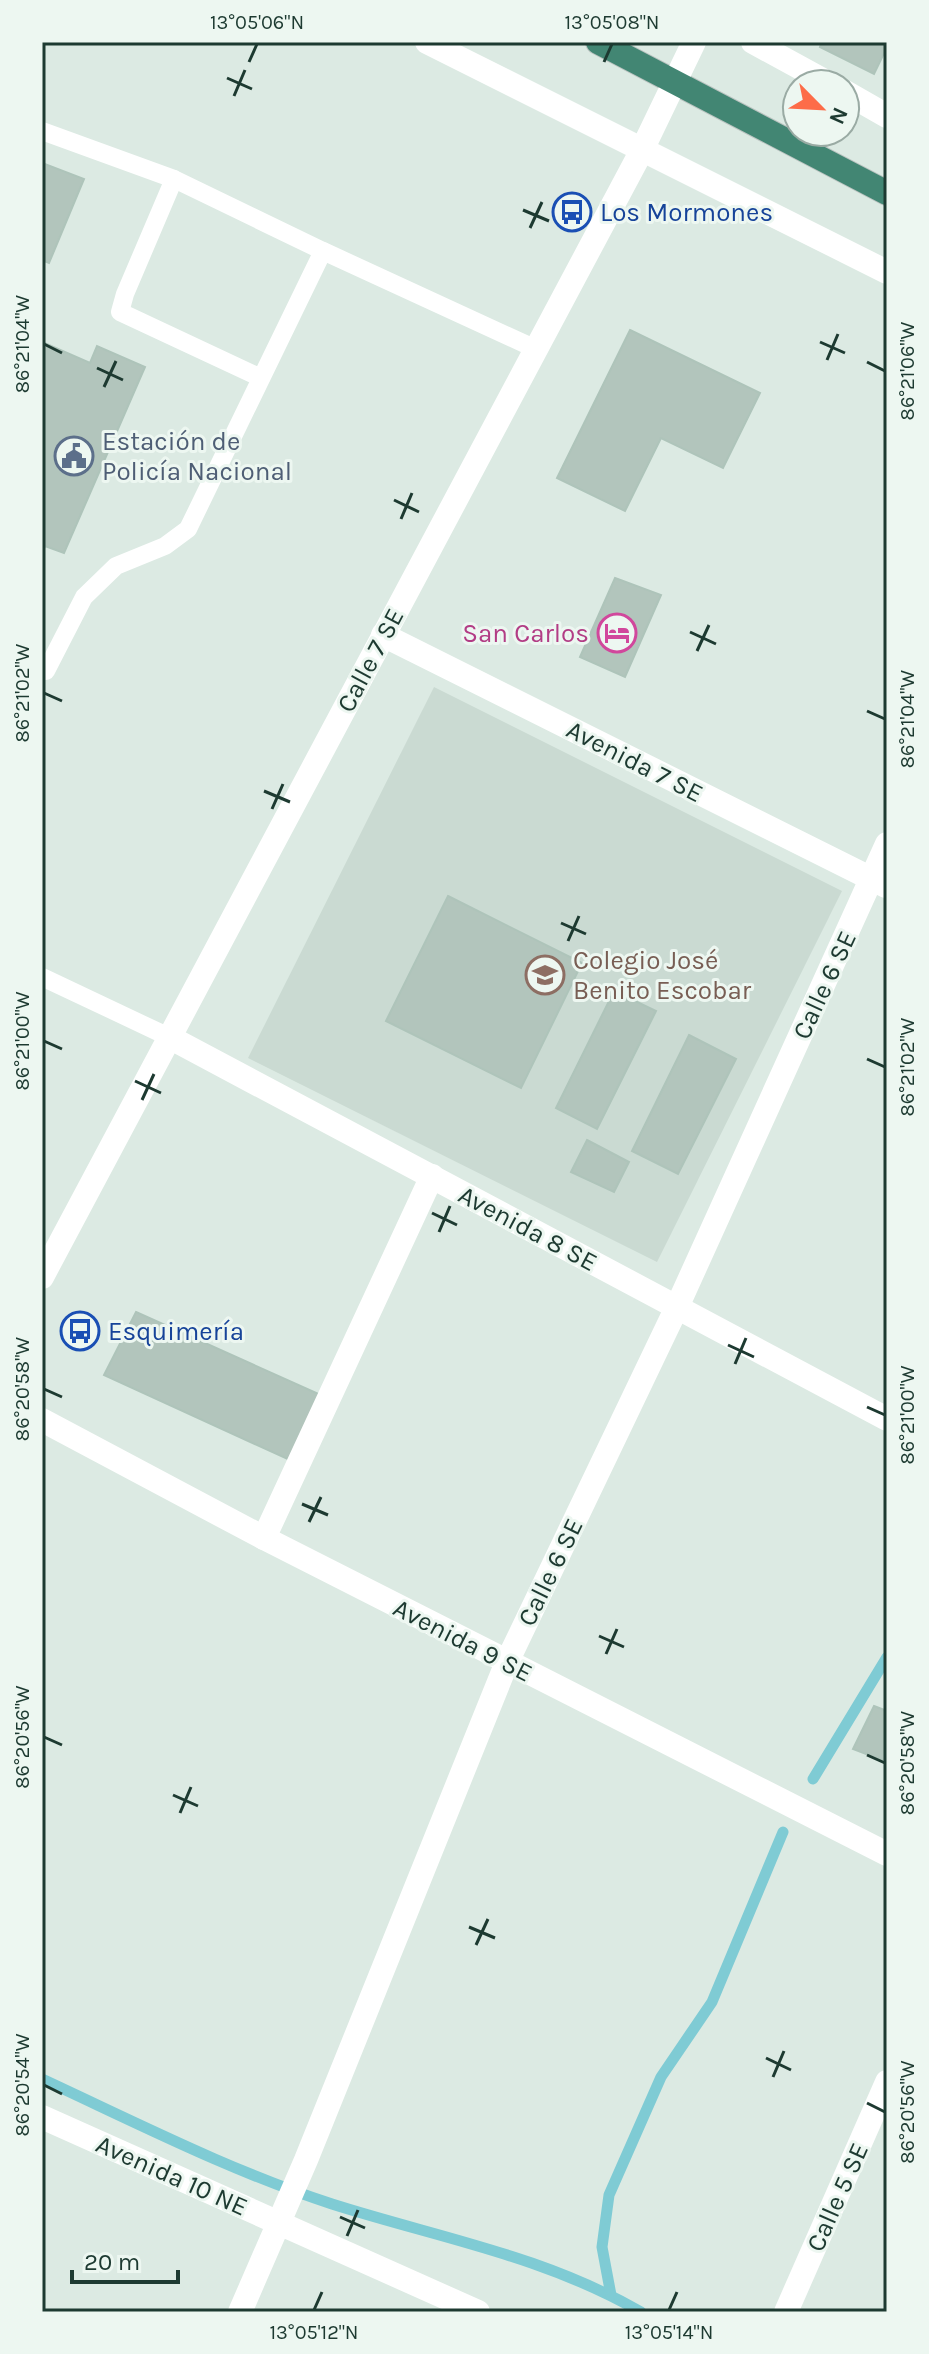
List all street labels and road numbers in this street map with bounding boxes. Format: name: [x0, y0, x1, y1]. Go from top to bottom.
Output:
street label: Calle 7 SE: [330, 603, 411, 717]
street label: Avenida 7 SE: [561, 714, 708, 809]
street label: Calle 6 SE: [786, 926, 863, 1044]
street label: Avenida 8 SE: [453, 1179, 602, 1278]
street label: Calle 6 SE: [511, 1513, 590, 1631]
street label: Avenida 9 SE: [388, 1592, 537, 1689]
street label: Avenida 10 NE: [91, 2128, 252, 2223]
street label: Calle 5 SE: [800, 2138, 875, 2256]

